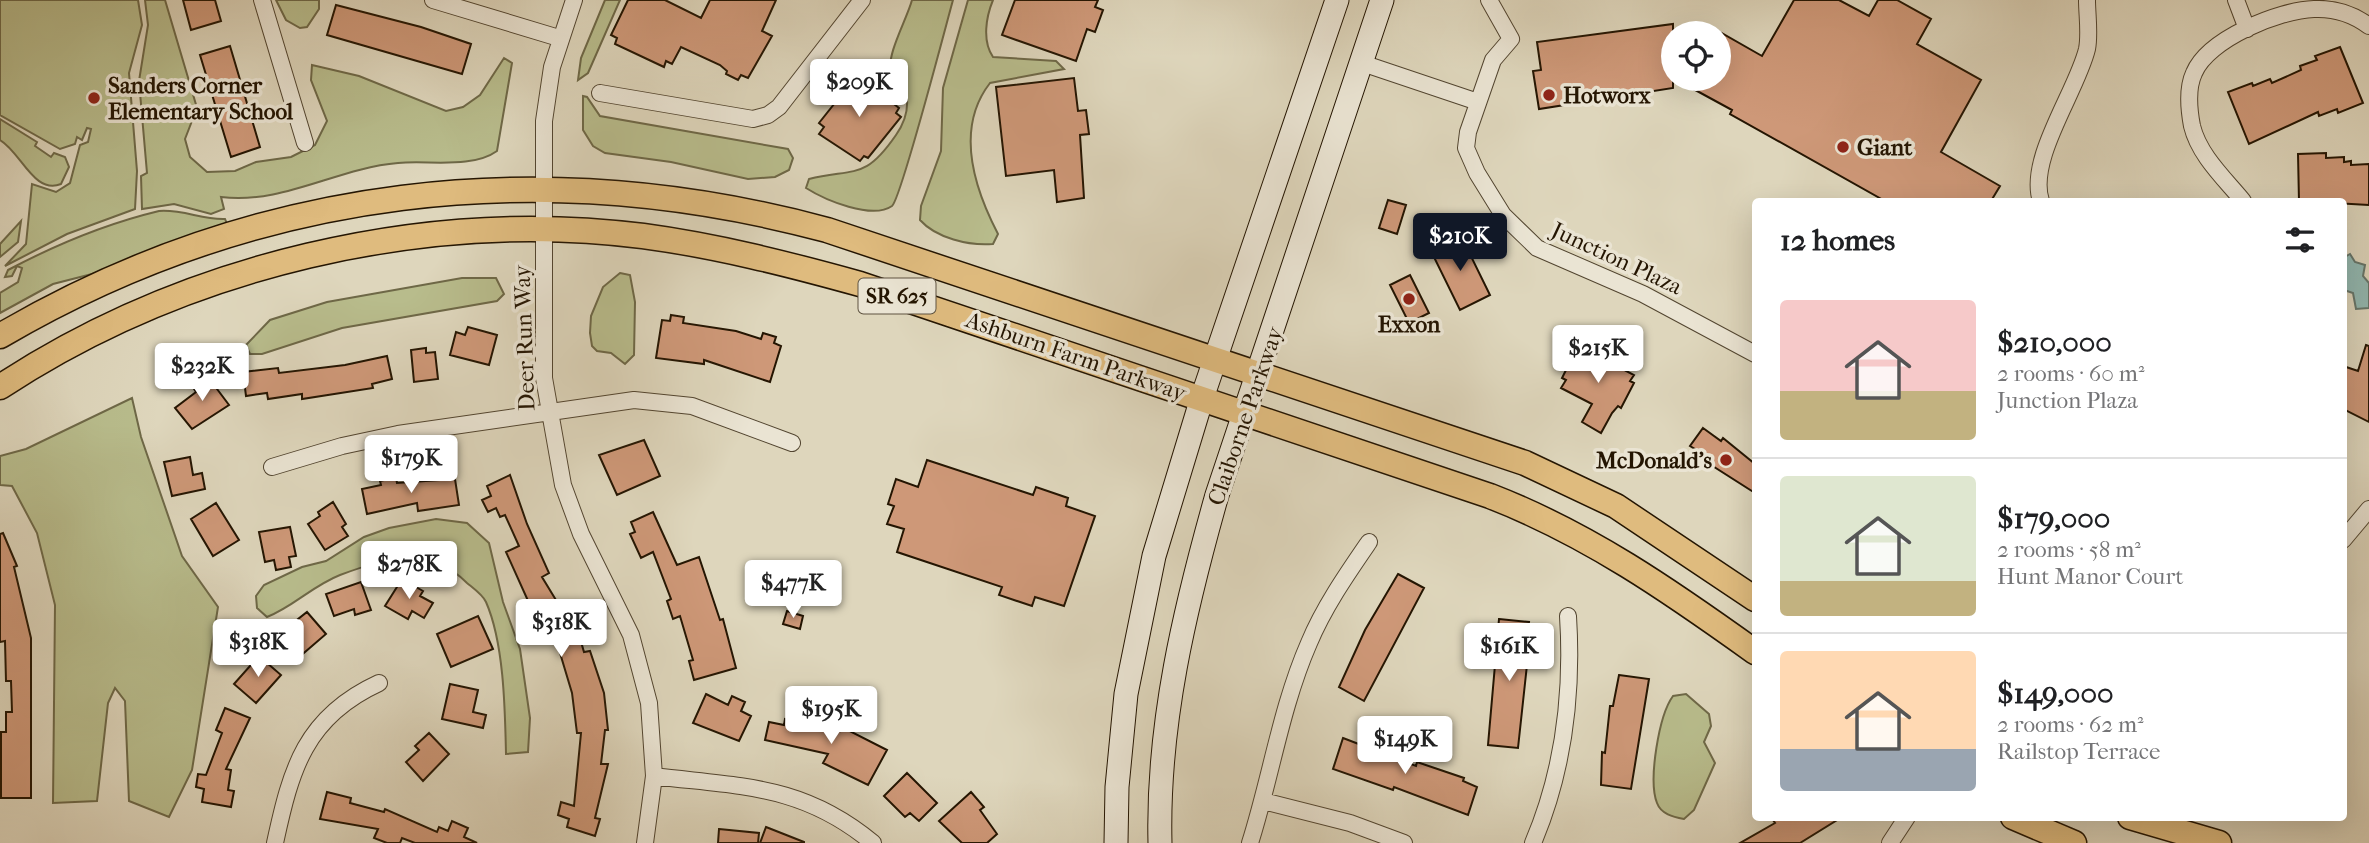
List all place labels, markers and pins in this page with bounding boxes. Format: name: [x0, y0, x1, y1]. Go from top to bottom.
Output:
pin: $209K: [810, 60, 908, 119]
place label: Sanders Corner Elementary School: [108, 72, 294, 125]
place label: Hotworx: [1563, 82, 1652, 109]
marker: Hotworx: [1541, 87, 1557, 103]
marker: Sanders Corner Elementary School: [86, 90, 102, 106]
place label: Giant: [1857, 134, 1913, 161]
marker: Giant: [1835, 139, 1851, 155]
pin: $210K: [1411, 214, 1509, 273]
marker: Exxon: [1401, 291, 1417, 307]
place label: Exxon: [1378, 311, 1441, 338]
pin: $215K: [1549, 326, 1647, 385]
pin: $232K: [153, 344, 251, 403]
pin: $179K: [362, 435, 460, 495]
place label: McDonald's: [1596, 447, 1712, 474]
marker: McDonald's: [1718, 452, 1734, 468]
pin: $278K: [360, 542, 458, 601]
pin: $477K: [744, 560, 842, 620]
pin: $318K: [512, 600, 610, 659]
pin: $318K: [209, 620, 307, 679]
pin: $161K: [1460, 624, 1558, 683]
pin: $195K: [782, 686, 880, 746]
pin: $149K: [1356, 716, 1454, 776]

